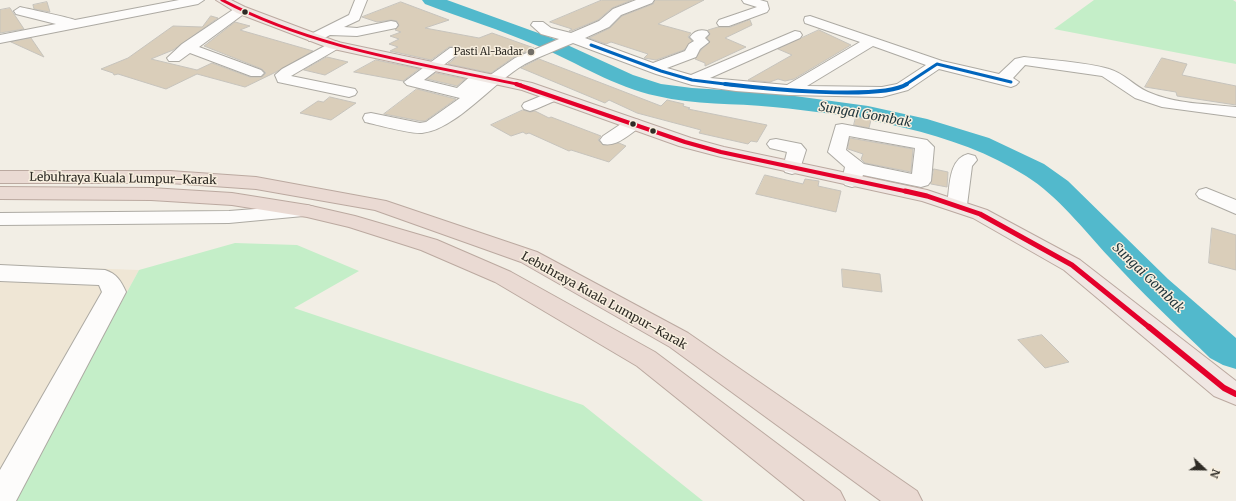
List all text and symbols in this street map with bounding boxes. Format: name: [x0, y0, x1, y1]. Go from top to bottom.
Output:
unlabelled marker: [240, 7, 250, 17]
place label: Pasti Al-Badar: [454, 46, 523, 58]
marker: Pasti Al-Badar: [526, 47, 536, 57]
water label: Sungai Gombak: [818, 99, 912, 131]
unlabelled marker: [628, 119, 638, 129]
unlabelled marker: [648, 126, 658, 136]
street label: Lebuhraya Kuala Lumpur–Karak: [29, 170, 217, 188]
water label: Sungai Gombak: [1109, 240, 1187, 316]
street label: Lebuhraya Kuala Lumpur–Karak: [519, 249, 689, 353]
north arrow: [1184, 449, 1224, 489]
text: N: [1207, 467, 1223, 480]

